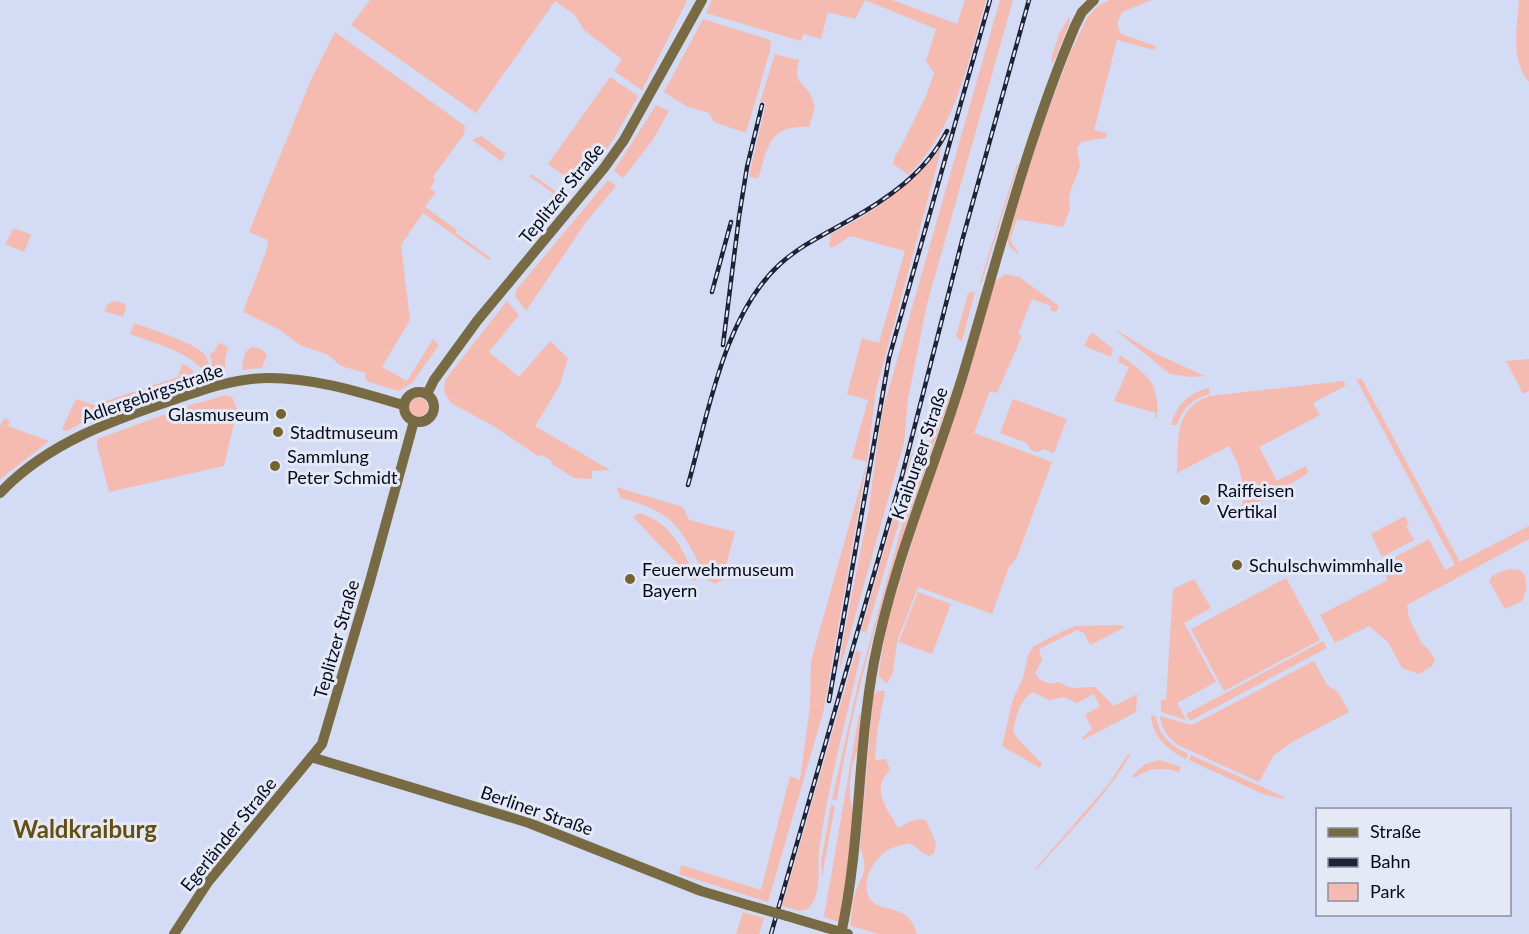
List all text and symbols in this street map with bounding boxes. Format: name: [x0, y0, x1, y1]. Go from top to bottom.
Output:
street label: Teplitzer Straße: [514, 139, 608, 247]
street label: Adlergebirgsstraße: [78, 358, 226, 428]
street label: Kraiburger Straße: [886, 384, 952, 522]
place label: Glasmuseum: [168, 403, 269, 425]
marker: Glasmuseum: [274, 407, 288, 421]
place label: Stadtmuseum: [290, 421, 398, 443]
marker: Stadtmuseum: [271, 425, 285, 439]
place label: Sammlung Peter Schmidt: [287, 445, 398, 488]
marker: Sammlung Peter Schmidt: [268, 459, 282, 473]
place label: Raiffeisen Vertikal: [1217, 479, 1294, 522]
marker: Raiffeisen Vertikal: [1198, 493, 1212, 507]
place label: Schulschwimmhalle: [1249, 554, 1403, 576]
place label: Feuerwehrmuseum Bayern: [642, 558, 794, 601]
marker: Schulschwimmhalle: [1230, 558, 1244, 572]
marker: Feuerwehrmuseum Bayern: [623, 572, 637, 586]
street label: Teplitzer Straße: [309, 577, 363, 701]
street label: Egerländer Straße: [175, 773, 281, 895]
street label: Berliner Straße: [478, 780, 596, 840]
legend: [1316, 808, 1511, 916]
district label: Waldkraiburg: [13, 814, 157, 843]
text: Straße: [1370, 820, 1421, 842]
text: Bahn: [1370, 850, 1411, 872]
text: Park: [1370, 880, 1406, 902]

